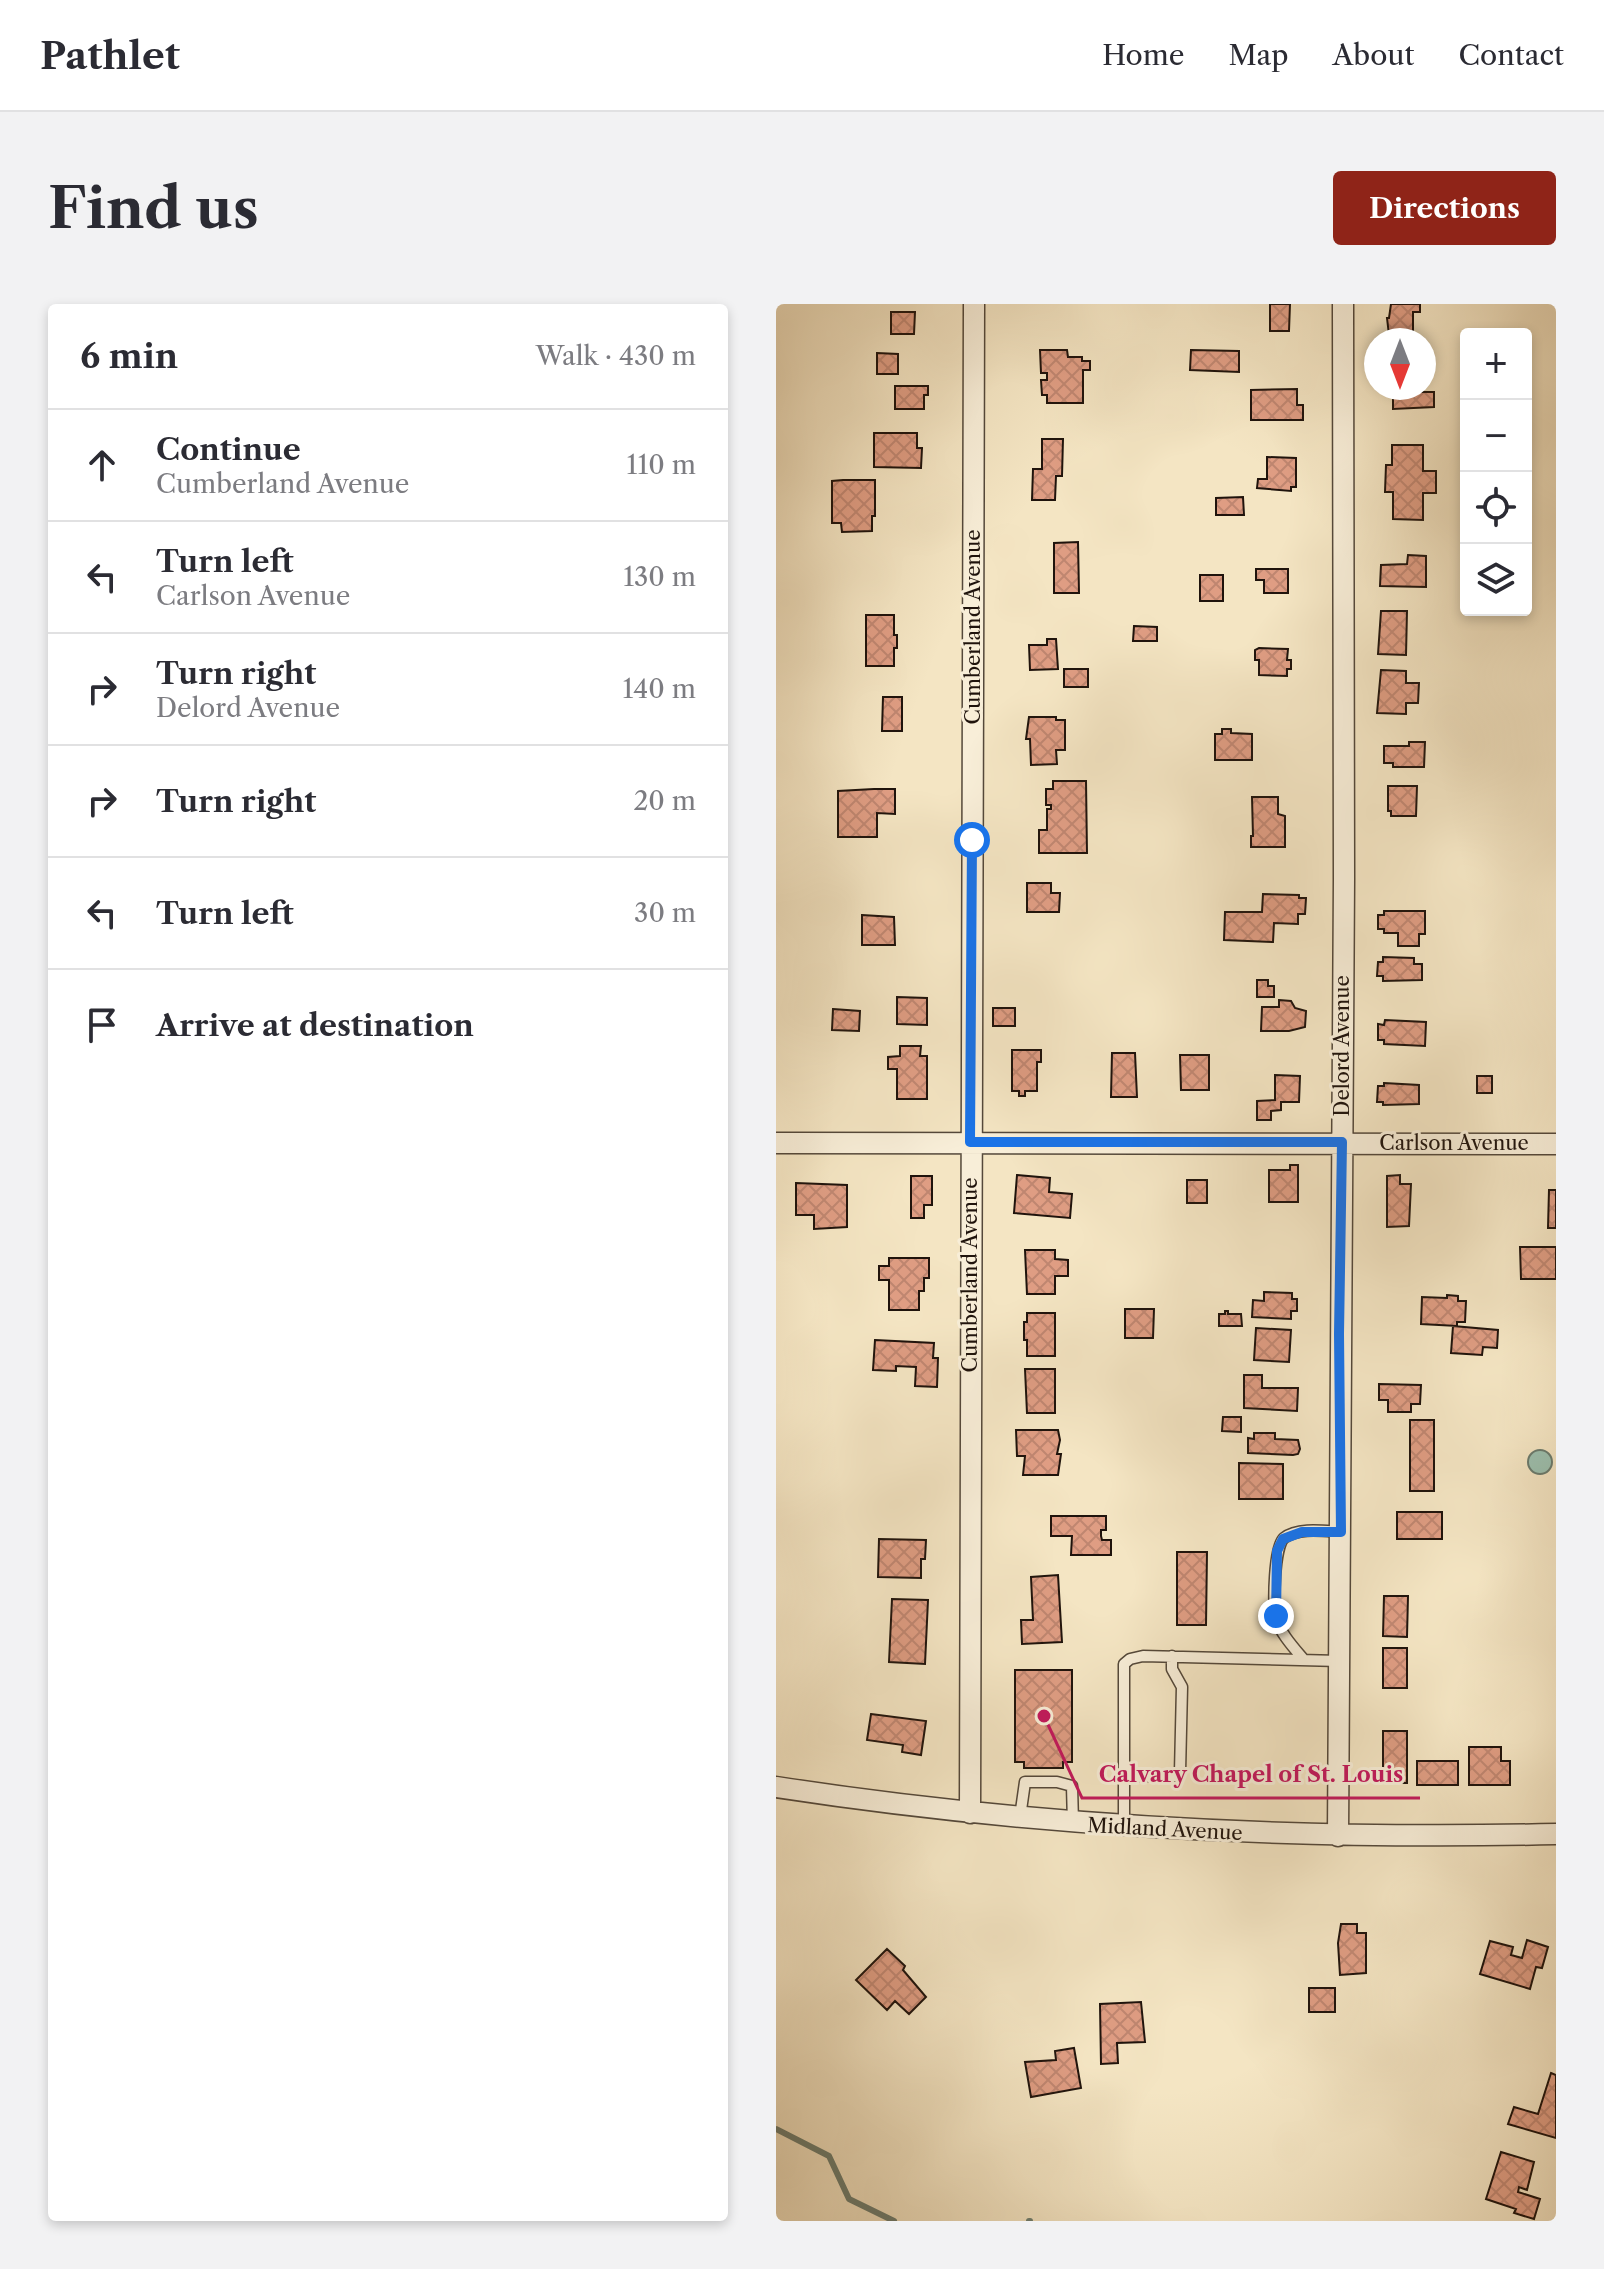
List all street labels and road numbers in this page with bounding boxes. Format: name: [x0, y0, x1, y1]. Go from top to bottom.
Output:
street label: Cumberland Avenue: [961, 530, 985, 724]
street label: Delord Avenue: [1330, 975, 1354, 1117]
street label: Carlson Avenue: [1379, 1131, 1529, 1155]
street label: Cumberland Avenue: [958, 1178, 982, 1372]
street label: Midland Avenue: [1087, 1813, 1243, 1845]

